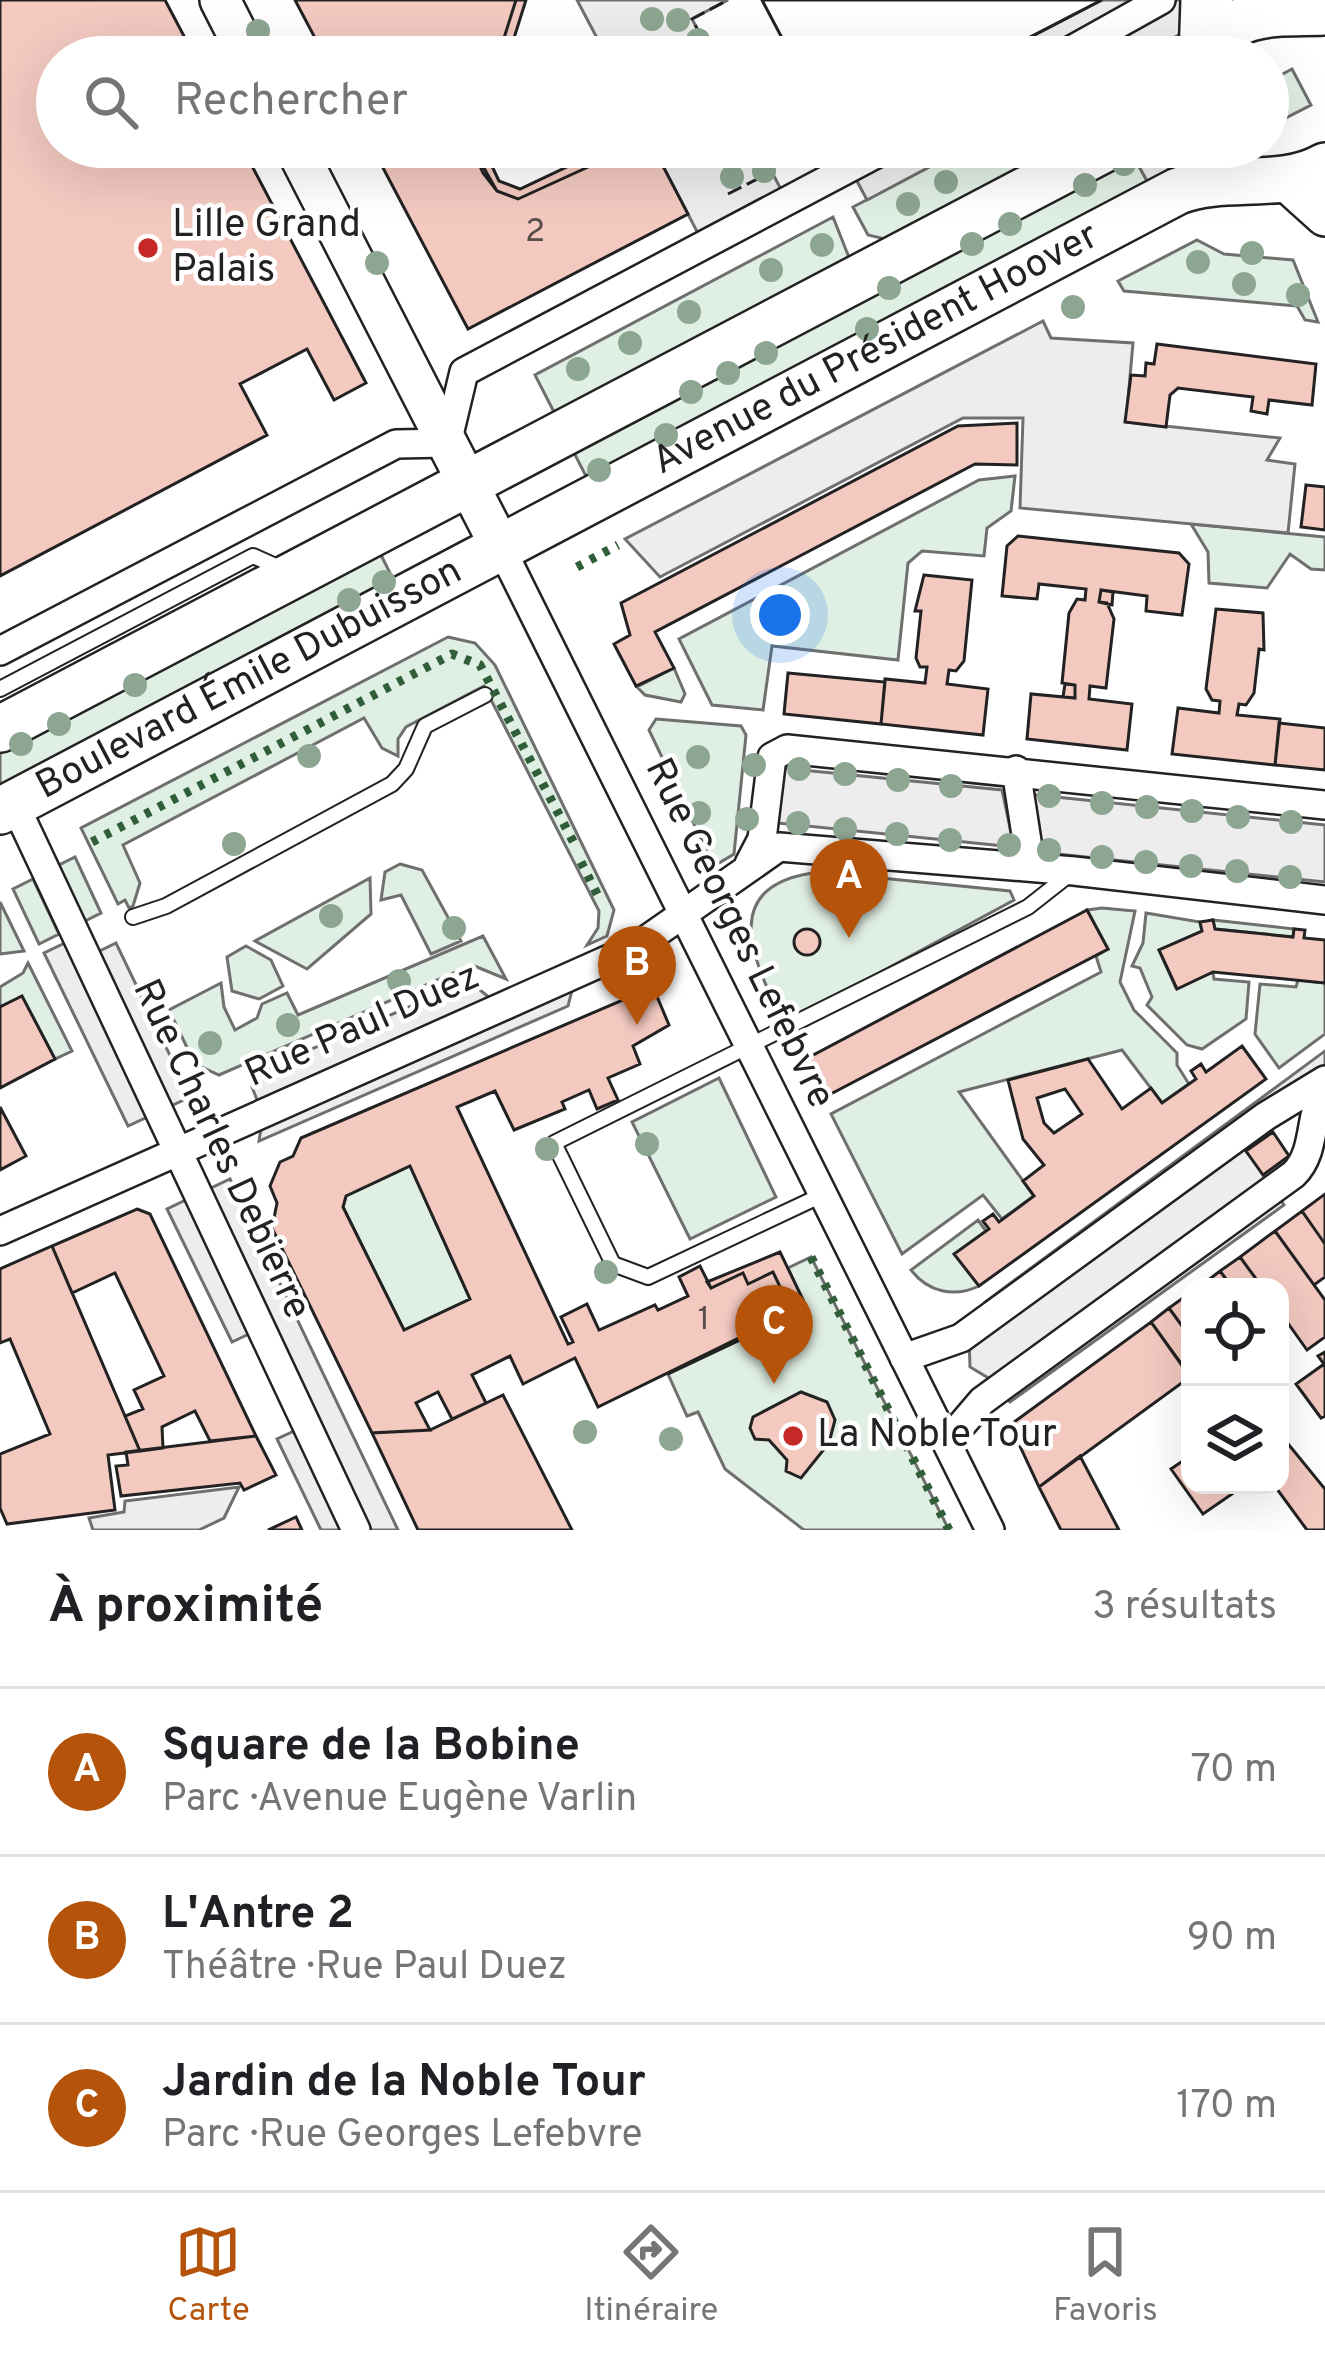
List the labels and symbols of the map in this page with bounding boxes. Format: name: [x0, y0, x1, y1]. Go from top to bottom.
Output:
place label: Lille Grand Palais: [172, 202, 361, 296]
house number: 2: [525, 212, 545, 254]
street label: Avenue du Président Hoover: [645, 213, 1107, 487]
marker: Lille Grand Palais: [135, 235, 161, 261]
street label: Boulevard Émile Dubuisson: [28, 548, 471, 812]
your location: [750, 585, 810, 645]
street label: Rue Georges Lefebvre: [632, 751, 844, 1117]
pin: A: [810, 839, 888, 938]
pin: B: [598, 926, 676, 1025]
street label: Rue Paul Duez: [238, 953, 488, 1101]
street label: Rue Charles Debierre: [120, 972, 320, 1328]
pin: C: [735, 1285, 813, 1384]
house number: 1: [698, 1300, 710, 1342]
place label: La Noble Tour: [817, 1412, 1057, 1461]
marker: La Noble Tour: [780, 1423, 806, 1449]

